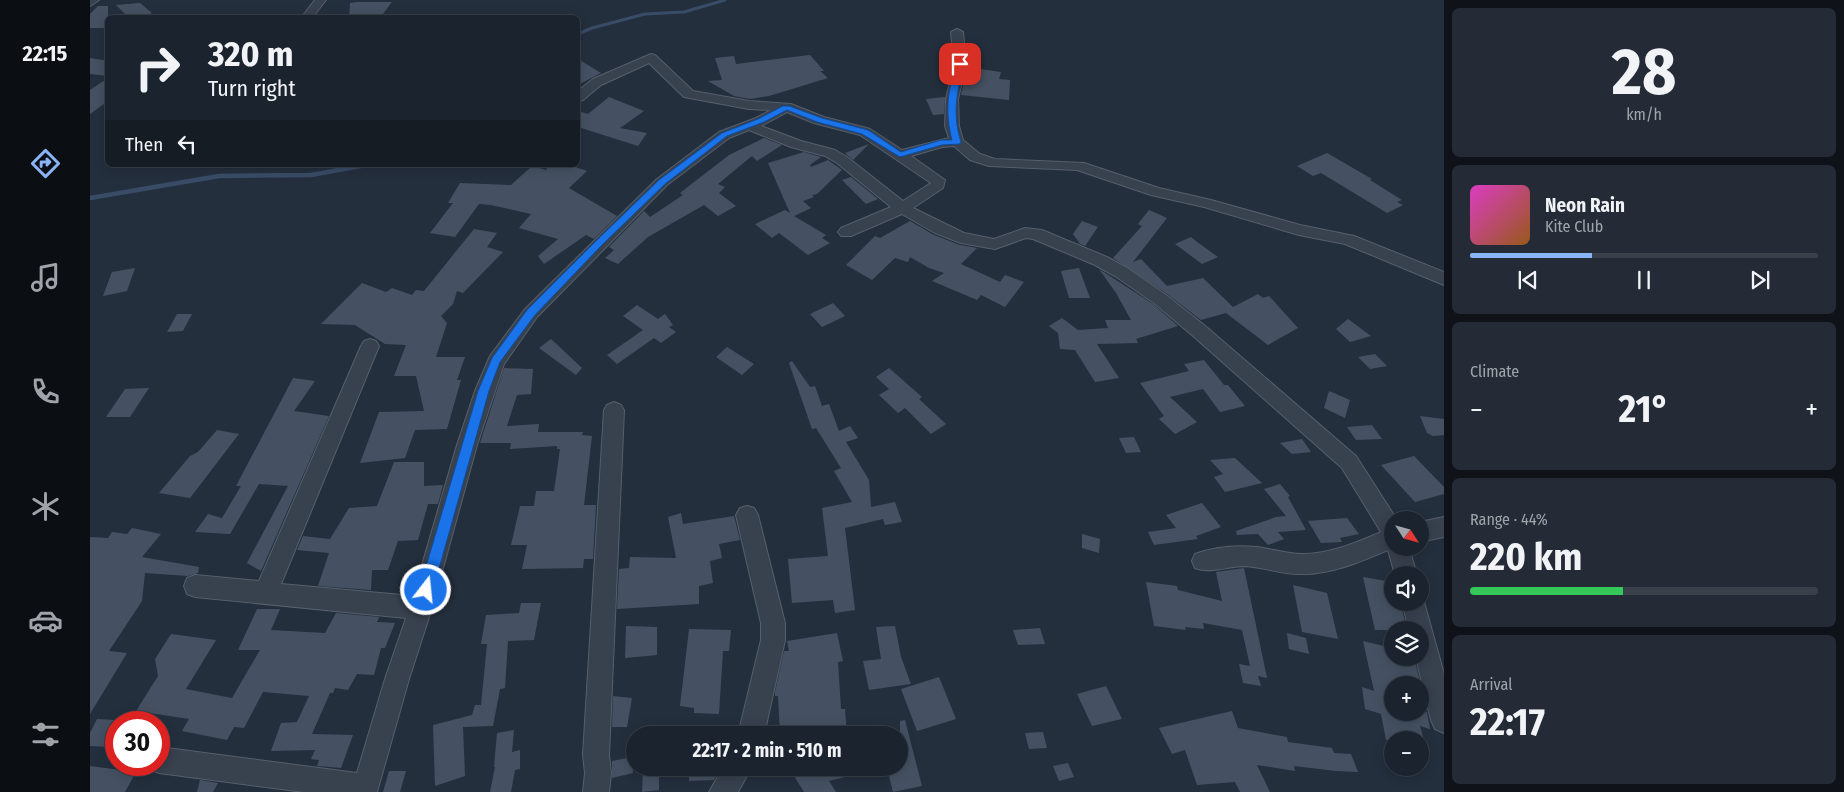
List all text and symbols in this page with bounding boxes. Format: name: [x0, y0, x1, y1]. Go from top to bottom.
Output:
text: 320 m: [208, 33, 294, 75]
text: 28: [1612, 33, 1676, 111]
icon: right: [125, 35, 190, 100]
text: 22:15: [23, 40, 67, 67]
pin: [939, 43, 981, 85]
icon: arrive: [946, 50, 974, 78]
text: Turn right: [208, 75, 296, 102]
text: km/h: [1626, 105, 1662, 124]
icon: left: [173, 130, 201, 158]
text: Then: [125, 133, 163, 156]
icon: directions: [28, 146, 63, 181]
text: Neon Rain: [1545, 194, 1625, 217]
text: Kite Club: [1545, 217, 1603, 236]
icon: music: [28, 260, 63, 295]
icon: previous: [1514, 266, 1542, 294]
icon: pause: [1630, 266, 1658, 294]
icon: next: [1746, 266, 1774, 294]
text: Climate: [1470, 362, 1519, 381]
icon: phone: [28, 374, 63, 409]
text: 21°: [1619, 386, 1669, 432]
text: −: [1470, 393, 1483, 426]
text: +: [1805, 393, 1818, 426]
icon: climate: [28, 489, 63, 524]
text: Range · 44%: [1470, 510, 1548, 529]
north arrow: [1384, 511, 1429, 556]
map controls: [1384, 511, 1429, 776]
text: 220 km: [1470, 534, 1582, 580]
position arrow: [399, 563, 451, 615]
button: sound: [1384, 566, 1429, 611]
icon: car: [28, 603, 63, 638]
button: layers: [1384, 621, 1429, 666]
text: Arrival: [1470, 675, 1512, 694]
button: +: [1384, 676, 1429, 721]
text: 22:17: [1470, 699, 1545, 745]
speed limit sign: 30: [105, 711, 170, 776]
icon: filters: [28, 717, 63, 752]
button: −: [1384, 731, 1429, 776]
text: 22:17 · 2 min · 510 m: [692, 739, 842, 762]

